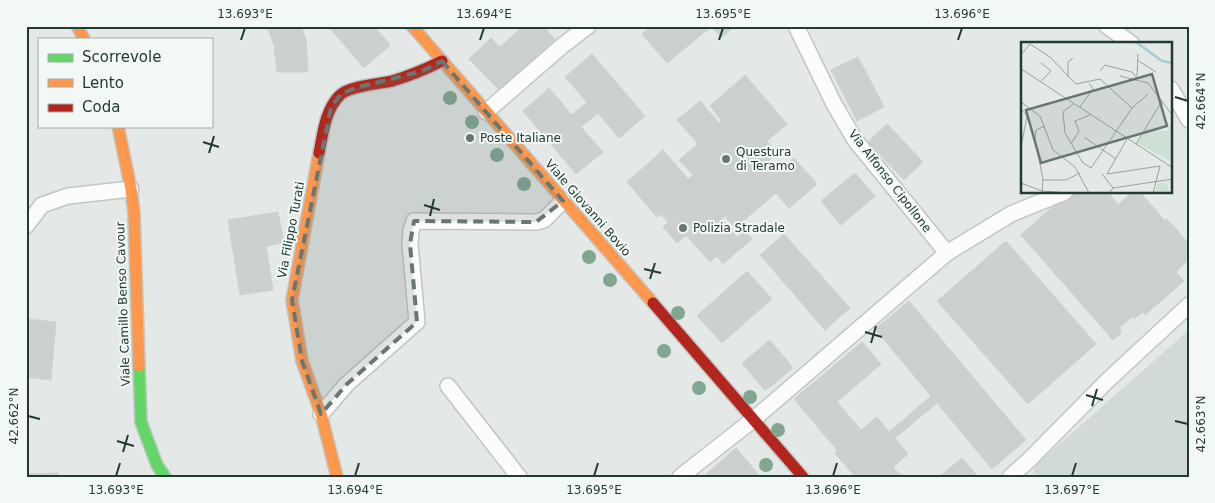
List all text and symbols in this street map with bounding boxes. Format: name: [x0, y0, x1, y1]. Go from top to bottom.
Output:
text: 13.693°E: [217, 7, 273, 21]
text: 13.694°E: [456, 7, 512, 21]
text: 13.695°E: [695, 7, 751, 21]
text: 13.696°E: [934, 7, 990, 21]
legend: [38, 38, 212, 128]
inset map: [1021, 42, 1172, 194]
text: Scorrevole: [82, 48, 161, 66]
text: 42.664°N: [1194, 73, 1208, 129]
text: Lento: [82, 74, 124, 92]
text: Coda: [82, 98, 120, 116]
street label: Via Alfonso Cipollone: [846, 127, 934, 235]
place label: Poste Italiane: [480, 131, 561, 145]
marker: Poste Italiane: [464, 132, 476, 144]
place label: Questura di Teramo: [736, 145, 795, 173]
marker: Questura di Teramo: [720, 153, 732, 165]
street label: Viale Giovanni Bovio: [542, 157, 634, 259]
street label: Via Filippo Turati: [275, 180, 307, 280]
street label: Viale Camillo Benso Cavour: [113, 221, 133, 387]
place label: Polizia Stradale: [693, 221, 785, 235]
marker: Polizia Stradale: [677, 222, 689, 234]
text: 42.662°N: [7, 388, 21, 444]
text: 42.663°N: [1194, 396, 1208, 452]
text: 13.693°E: [88, 483, 144, 497]
text: 13.694°E: [327, 483, 383, 497]
text: 13.695°E: [566, 483, 622, 497]
text: 13.696°E: [805, 483, 861, 497]
text: 13.697°E: [1044, 483, 1100, 497]

